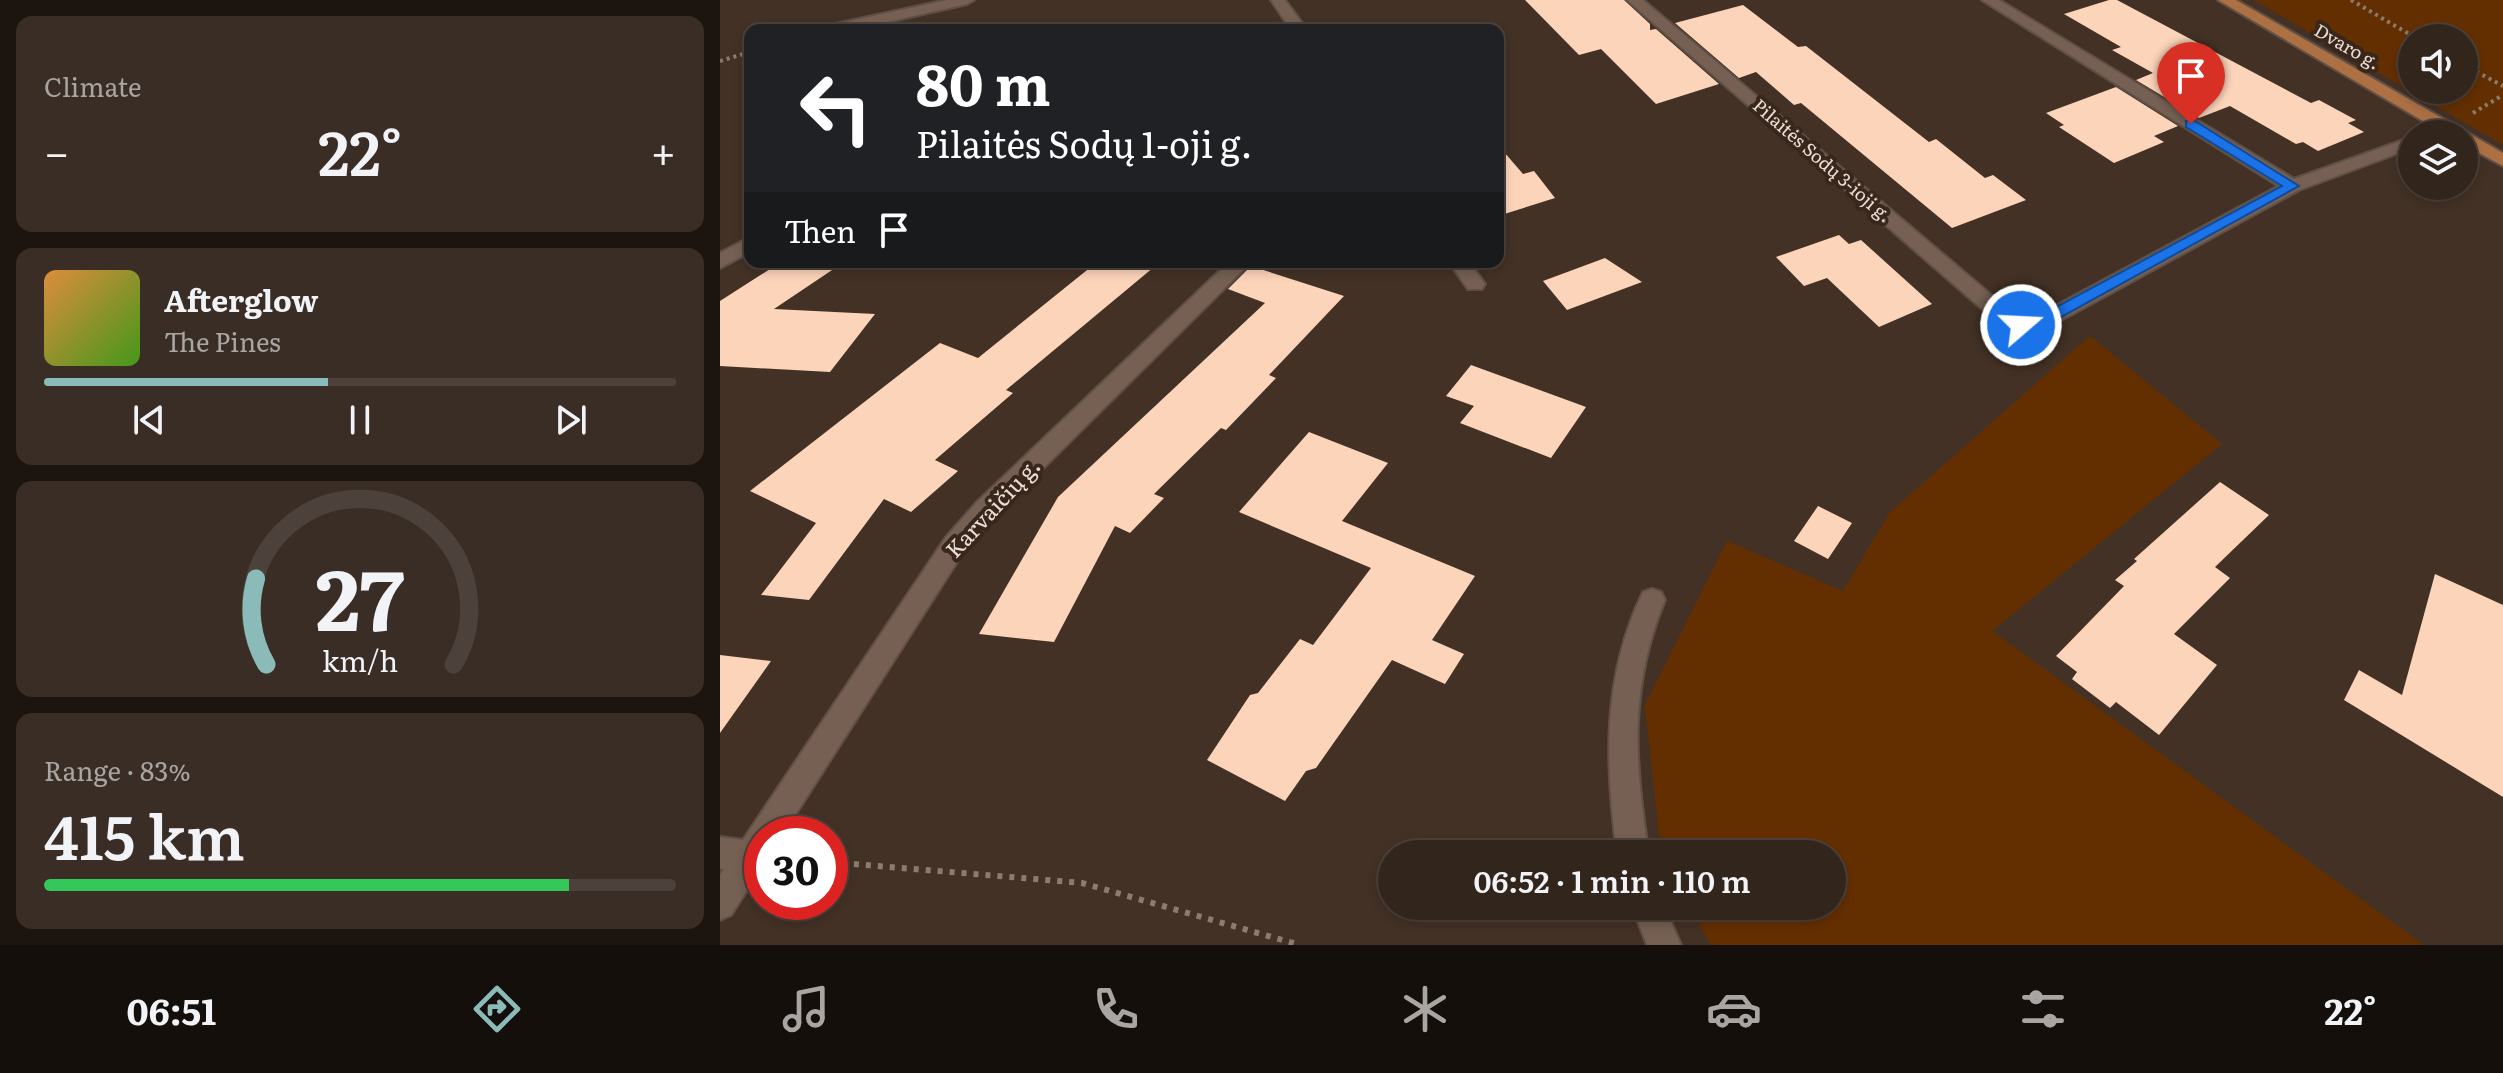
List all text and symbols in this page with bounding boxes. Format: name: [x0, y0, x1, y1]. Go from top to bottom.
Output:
street label: Dvaro g.: [2310, 16, 2386, 75]
map controls: [2398, 24, 2478, 200]
button: sound: [2398, 24, 2478, 104]
text: 80 m: [916, 40, 1051, 123]
pin: [2157, 42, 2225, 124]
icon: arrive: [2169, 54, 2213, 98]
icon: left: [784, 56, 888, 160]
text: Climate: [44, 66, 142, 105]
street label: Pilaitės Sodų 3-ioji g.: [1747, 92, 1898, 228]
text: 22°: [318, 105, 402, 194]
text: Pilaitės Sodų 1-oji g.: [916, 116, 1252, 169]
text: −: [44, 117, 70, 183]
text: +: [650, 117, 676, 183]
button: layers: [2398, 120, 2478, 200]
text: Then: [784, 208, 856, 252]
icon: arrive: [872, 208, 916, 252]
text: Afterglow: [164, 277, 318, 321]
position arrow: [1979, 283, 2063, 367]
text: The Pines: [164, 321, 281, 360]
icon: previous: [127, 398, 171, 442]
icon: pause: [338, 398, 382, 442]
icon: next: [549, 398, 593, 442]
street label: Karvaičių g.: [937, 450, 1047, 564]
text: 27: [316, 532, 404, 656]
text: km/h: [322, 638, 398, 681]
text: Range · 83%: [44, 750, 191, 789]
text: 415 km: [44, 789, 245, 878]
speed limit sign: 30: [744, 816, 848, 920]
text: 06:52 · 1 min · 110 m: [1473, 858, 1751, 902]
icon: directions: [469, 981, 525, 1037]
icon: music: [778, 981, 834, 1037]
icon: phone: [1088, 981, 1144, 1037]
icon: climate: [1397, 981, 1453, 1037]
icon: car: [1706, 981, 1762, 1037]
icon: filters: [2015, 981, 2071, 1037]
text: 06:51: [127, 983, 216, 1036]
text: 22°: [2324, 983, 2376, 1036]

